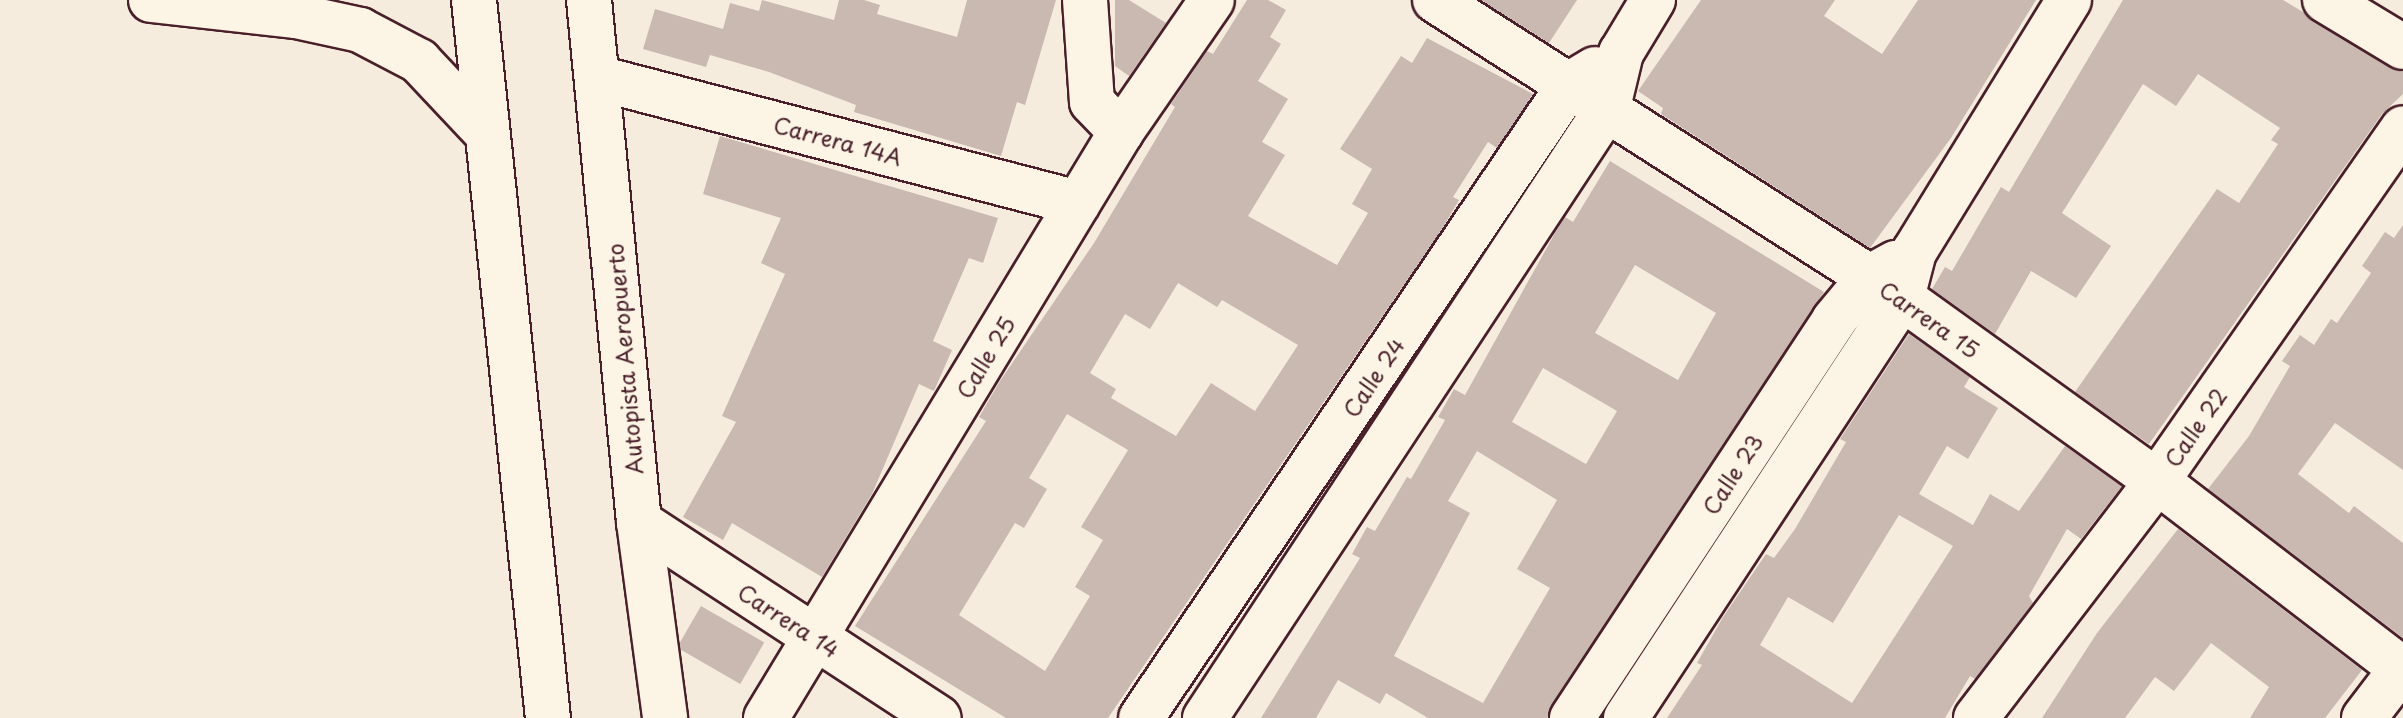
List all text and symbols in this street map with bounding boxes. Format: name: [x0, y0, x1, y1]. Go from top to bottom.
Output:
street label: Carrera 14A: [771, 110, 905, 170]
street label: Autopista Aeropuerto: [601, 244, 647, 474]
street label: Carrera 15: [1875, 275, 1985, 363]
street label: Calle 25: [951, 312, 1019, 402]
street label: Calle 24: [1337, 332, 1409, 422]
street label: Calle 22: [2158, 382, 2232, 472]
street label: Calle 23: [1696, 429, 1768, 519]
street label: Carrera 14: [733, 577, 845, 663]

